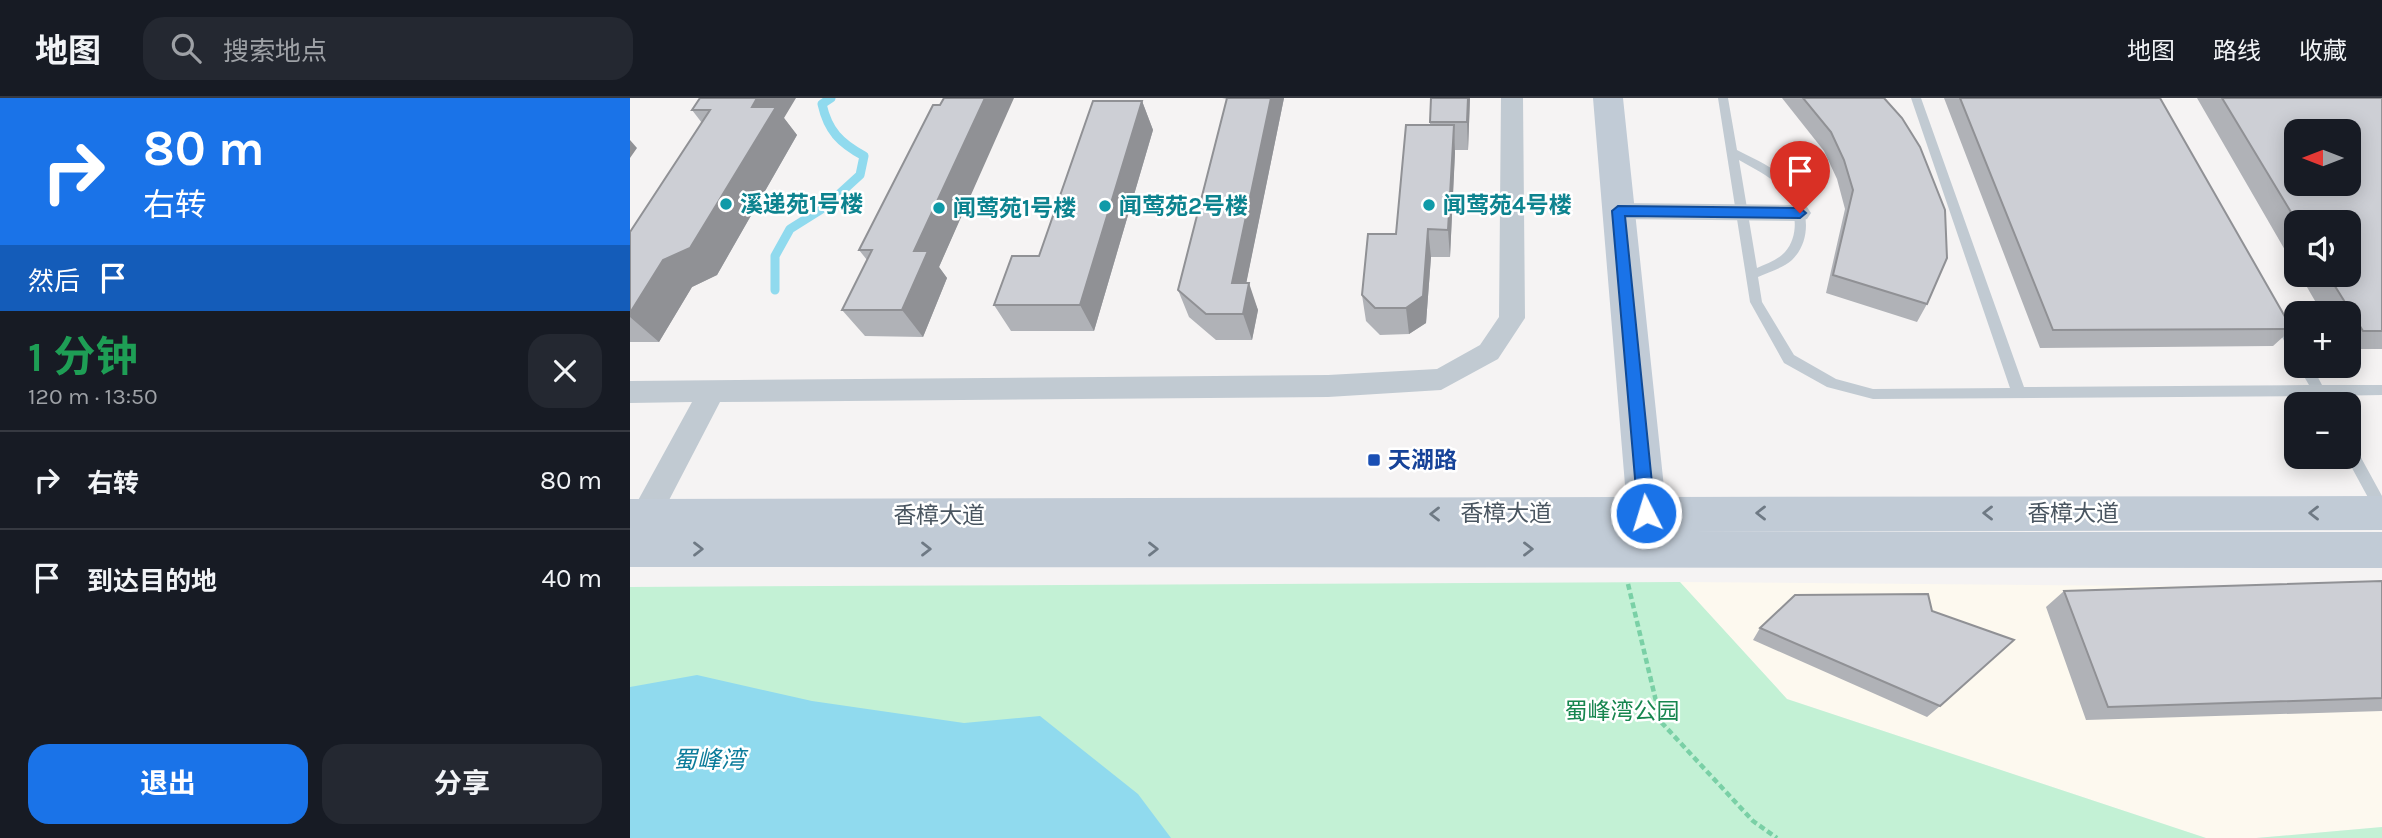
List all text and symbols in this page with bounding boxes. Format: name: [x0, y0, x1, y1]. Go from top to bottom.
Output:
search box: [143, 17, 633, 80]
icon: search: [167, 29, 205, 67]
text: 地图: [35, 32, 101, 70]
text: 搜索地点: [223, 36, 327, 67]
text: 地图: [2127, 37, 2175, 65]
text: 路线: [2213, 37, 2261, 65]
text: 收藏: [2299, 37, 2347, 65]
north arrow: [2284, 119, 2361, 196]
map controls: [2284, 119, 2361, 469]
text: 80 m: [143, 120, 265, 177]
icon: right: [28, 126, 119, 217]
pin: [1770, 141, 1830, 213]
icon: arrive: [1781, 152, 1819, 190]
text: 右转: [143, 187, 207, 224]
place label: 溪递苑1号楼: [740, 191, 863, 218]
place label: 闻莺苑4号楼: [1443, 192, 1572, 219]
place label: 闻莺苑2号楼: [1119, 193, 1248, 220]
place label: 闻莺苑1号楼: [953, 195, 1076, 222]
marker: 溪递苑1号楼: [718, 196, 734, 212]
marker: 闻莺苑4号楼: [1421, 197, 1437, 213]
marker: 闻莺苑2号楼: [1097, 198, 1113, 214]
marker: 闻莺苑1号楼: [931, 200, 947, 216]
button: sound: [2284, 210, 2361, 287]
icon: arrive: [94, 259, 132, 297]
text: 然后: [28, 266, 80, 297]
button: +: [2284, 301, 2361, 378]
text: 1 分钟: [28, 332, 138, 382]
button: close: [528, 334, 602, 408]
text: 120 m · 13:50: [28, 383, 158, 410]
button: −: [2284, 392, 2361, 469]
place label: 天湖路: [1388, 447, 1457, 474]
marker: 天湖路: [1366, 452, 1382, 468]
icon: right: [28, 461, 66, 499]
text: 80 m: [540, 465, 602, 496]
text: 右转: [87, 468, 139, 499]
position arrow: [1609, 476, 1683, 550]
street label: 香樟大道: [1460, 500, 1552, 527]
street label: 香樟大道: [2027, 500, 2119, 527]
street label: 香樟大道: [893, 502, 985, 529]
one-way arrow: [1755, 505, 1766, 521]
one-way arrow: [1982, 505, 1993, 521]
one-way arrow: [2308, 505, 2319, 521]
one-way arrow: [1430, 506, 1440, 522]
one-way arrow: [693, 541, 704, 557]
one-way arrow: [921, 541, 931, 557]
one-way arrow: [1148, 541, 1159, 557]
one-way arrow: [1523, 541, 1533, 557]
icon: arrive: [28, 559, 66, 597]
text: 40 m: [542, 563, 602, 594]
text: 到达目的地: [87, 566, 217, 597]
park label: 蜀峰湾公园: [1565, 698, 1680, 725]
button: 退出: [28, 744, 308, 824]
button: 分享: [322, 744, 602, 824]
water label: 蜀峰湾: [673, 746, 749, 774]

